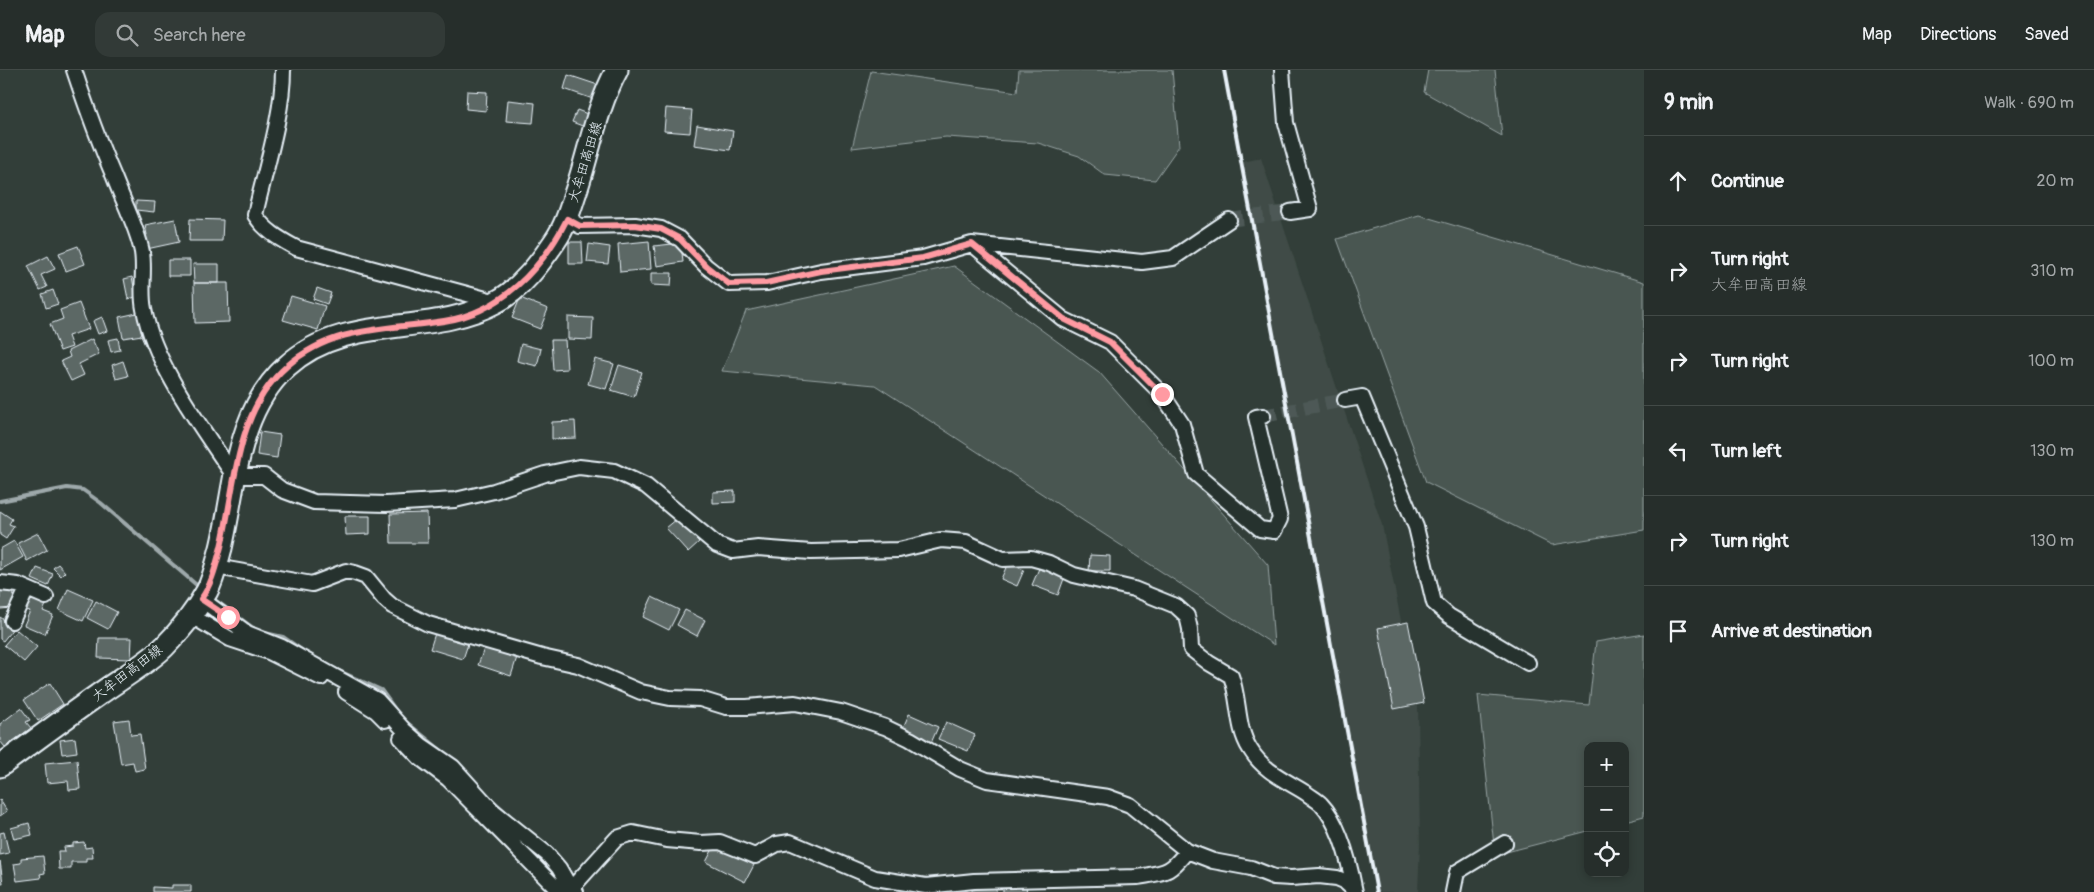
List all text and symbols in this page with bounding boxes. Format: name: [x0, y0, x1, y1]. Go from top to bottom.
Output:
search box: [95, 12, 445, 57]
text: Map: [25, 20, 65, 49]
icon: search: [113, 21, 141, 49]
text: Search here: [153, 23, 246, 47]
text: Map: [1862, 23, 1892, 46]
text: Directions: [1920, 23, 1996, 46]
text: Saved: [2024, 23, 2069, 46]
text: 9 min: [1664, 89, 1713, 116]
text: Walk · 690 m: [1984, 93, 2074, 113]
street label: 大牟田高田線: [565, 119, 605, 205]
icon: ahead: [1664, 167, 1692, 195]
text: Continue: [1711, 169, 1784, 193]
text: 20 m: [2036, 171, 2074, 191]
text: Turn right: [1711, 247, 1789, 271]
icon: right: [1664, 257, 1692, 285]
text: 310 m: [2030, 261, 2074, 281]
text: 大牟田高田線: [1711, 275, 1807, 295]
icon: right: [1664, 347, 1692, 375]
text: Turn right: [1711, 349, 1789, 373]
text: 100 m: [2028, 351, 2074, 371]
route end: [1151, 383, 1174, 406]
icon: left: [1664, 437, 1692, 465]
text: Turn left: [1711, 439, 1781, 463]
text: 130 m: [2030, 441, 2074, 461]
icon: right: [1664, 527, 1692, 555]
text: Turn right: [1711, 529, 1789, 553]
text: 130 m: [2030, 531, 2074, 551]
route start: [217, 606, 240, 629]
icon: arrive: [1664, 617, 1692, 645]
text: Arrive at destination: [1711, 619, 1872, 643]
street label: 大牟田高田線: [88, 641, 166, 705]
map controls: [1584, 742, 1629, 877]
button: +: [1584, 742, 1629, 787]
button: −: [1584, 787, 1629, 832]
button: locate: [1584, 832, 1629, 877]

